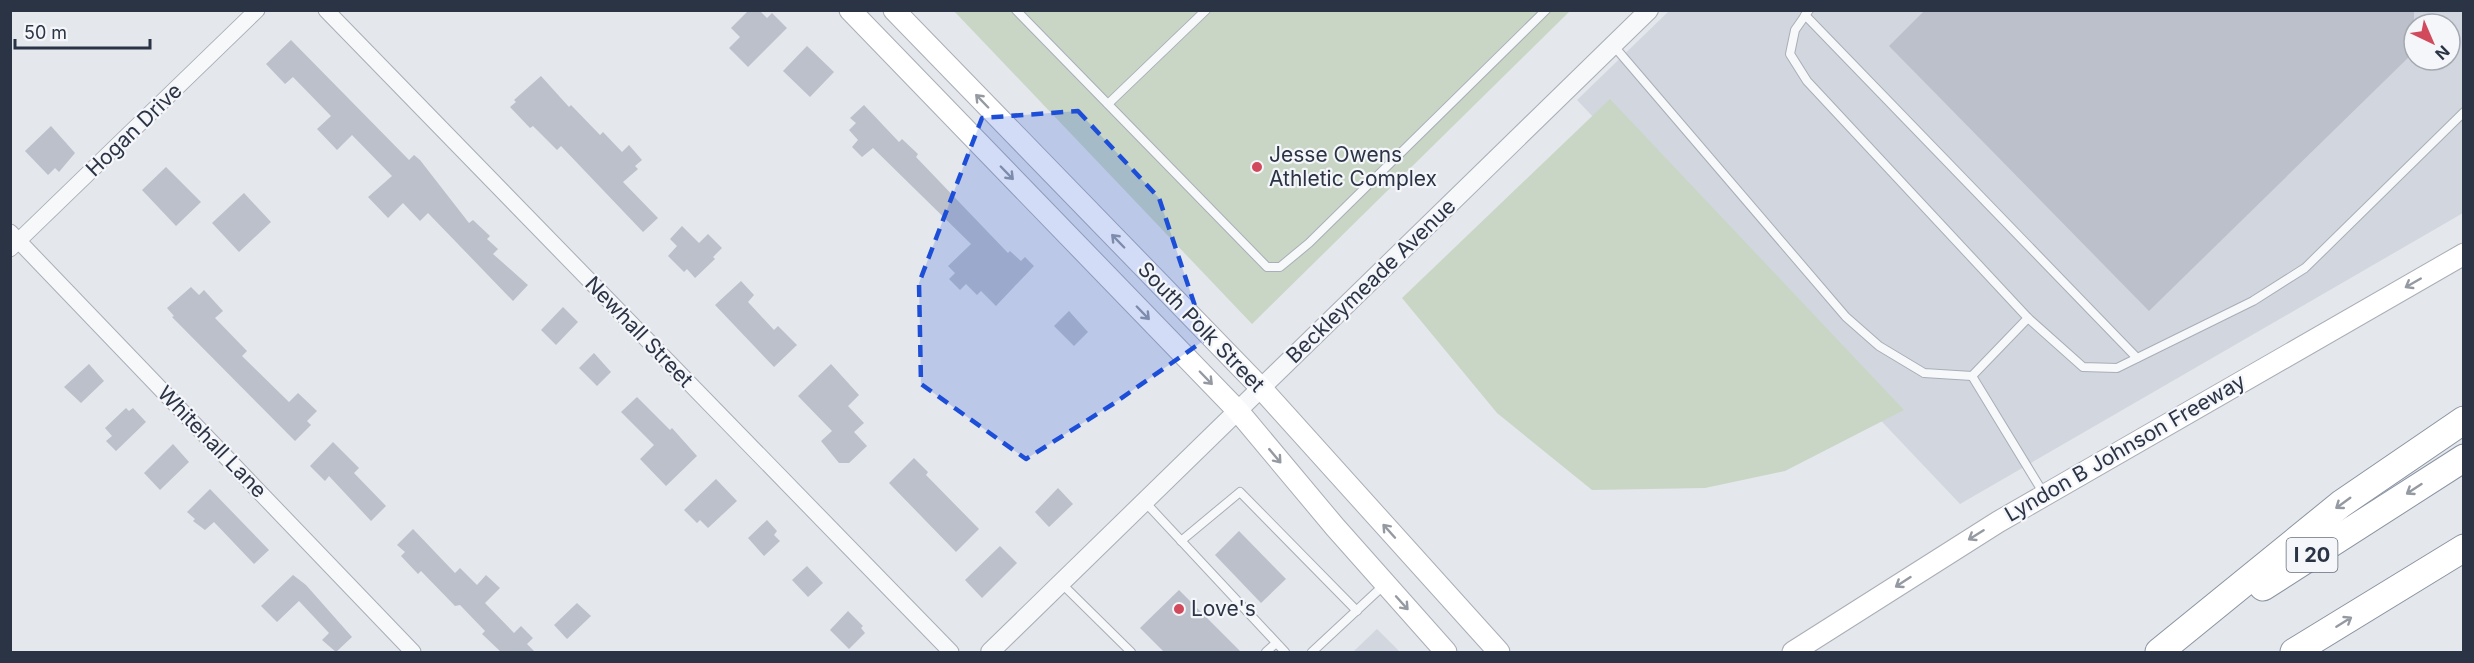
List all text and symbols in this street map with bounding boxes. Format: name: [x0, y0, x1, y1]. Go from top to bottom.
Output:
scale bar: [15, 12, 150, 50]
north arrow: [2402, 12, 2462, 72]
text: 50 m: [24, 22, 67, 43]
text: N: [2431, 41, 2454, 64]
street label: Hogan Drive: [81, 78, 187, 181]
one-way arrow: [975, 93, 989, 108]
place label: Jesse Owens Athletic Complex: [1269, 142, 1437, 191]
marker: Jesse Owens Athletic Complex: [1250, 160, 1264, 174]
one-way arrow: [1000, 166, 1015, 181]
street label: Beckleymeade Avenue: [1281, 193, 1460, 368]
one-way arrow: [1110, 233, 1125, 248]
street label: South Polk Street: [1133, 256, 1270, 397]
street label: Newhall Street: [580, 271, 699, 392]
one-way arrow: [2405, 277, 2422, 289]
one-way arrow: [1136, 306, 1150, 321]
street label: Lyndon B Johnson Freeway: [2000, 368, 2250, 527]
one-way arrow: [1199, 371, 1214, 386]
street label: Whitehall Lane: [153, 381, 272, 503]
one-way arrow: [1269, 447, 1282, 463]
one-way arrow: [2406, 484, 2423, 496]
one-way arrow: [2335, 497, 2351, 509]
one-way arrow: [1382, 524, 1396, 539]
one-way arrow: [1968, 530, 1985, 542]
road number: I 20: [2286, 538, 2338, 572]
one-way arrow: [1895, 576, 1912, 588]
place label: Love's: [1191, 596, 1256, 621]
one-way arrow: [1395, 596, 1409, 611]
marker: Love's: [1172, 602, 1186, 616]
one-way arrow: [2335, 615, 2352, 627]

